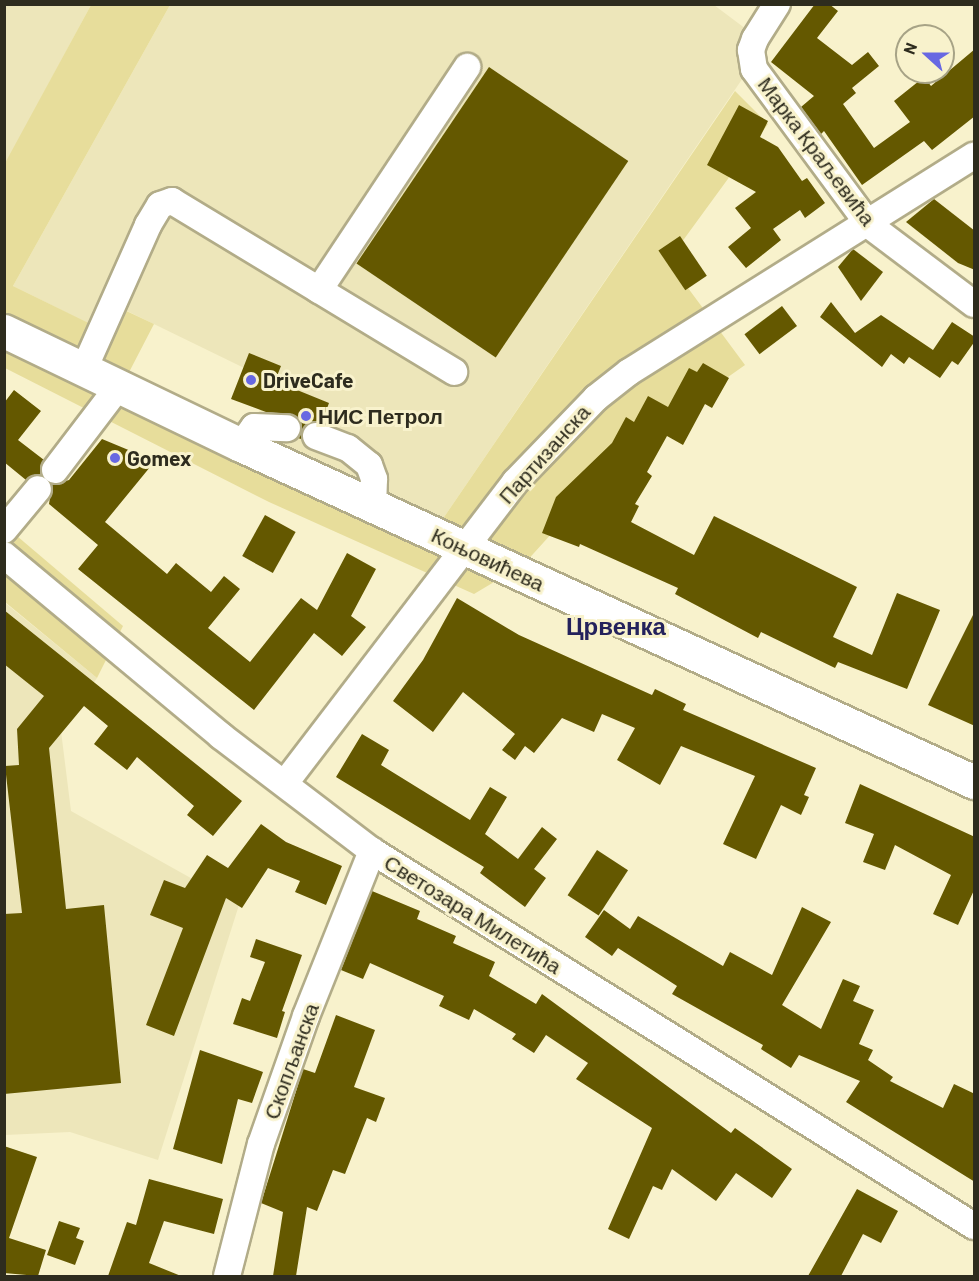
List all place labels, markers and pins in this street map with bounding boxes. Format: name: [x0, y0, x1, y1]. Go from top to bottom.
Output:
place label: DriveCafe: [263, 367, 354, 393]
marker: DriveCafe: [244, 373, 258, 387]
place label: НИС Петрол: [318, 403, 443, 429]
marker: НИС Петрол: [299, 409, 313, 423]
place label: Gomex: [127, 445, 191, 471]
marker: Gomex: [108, 451, 122, 465]

